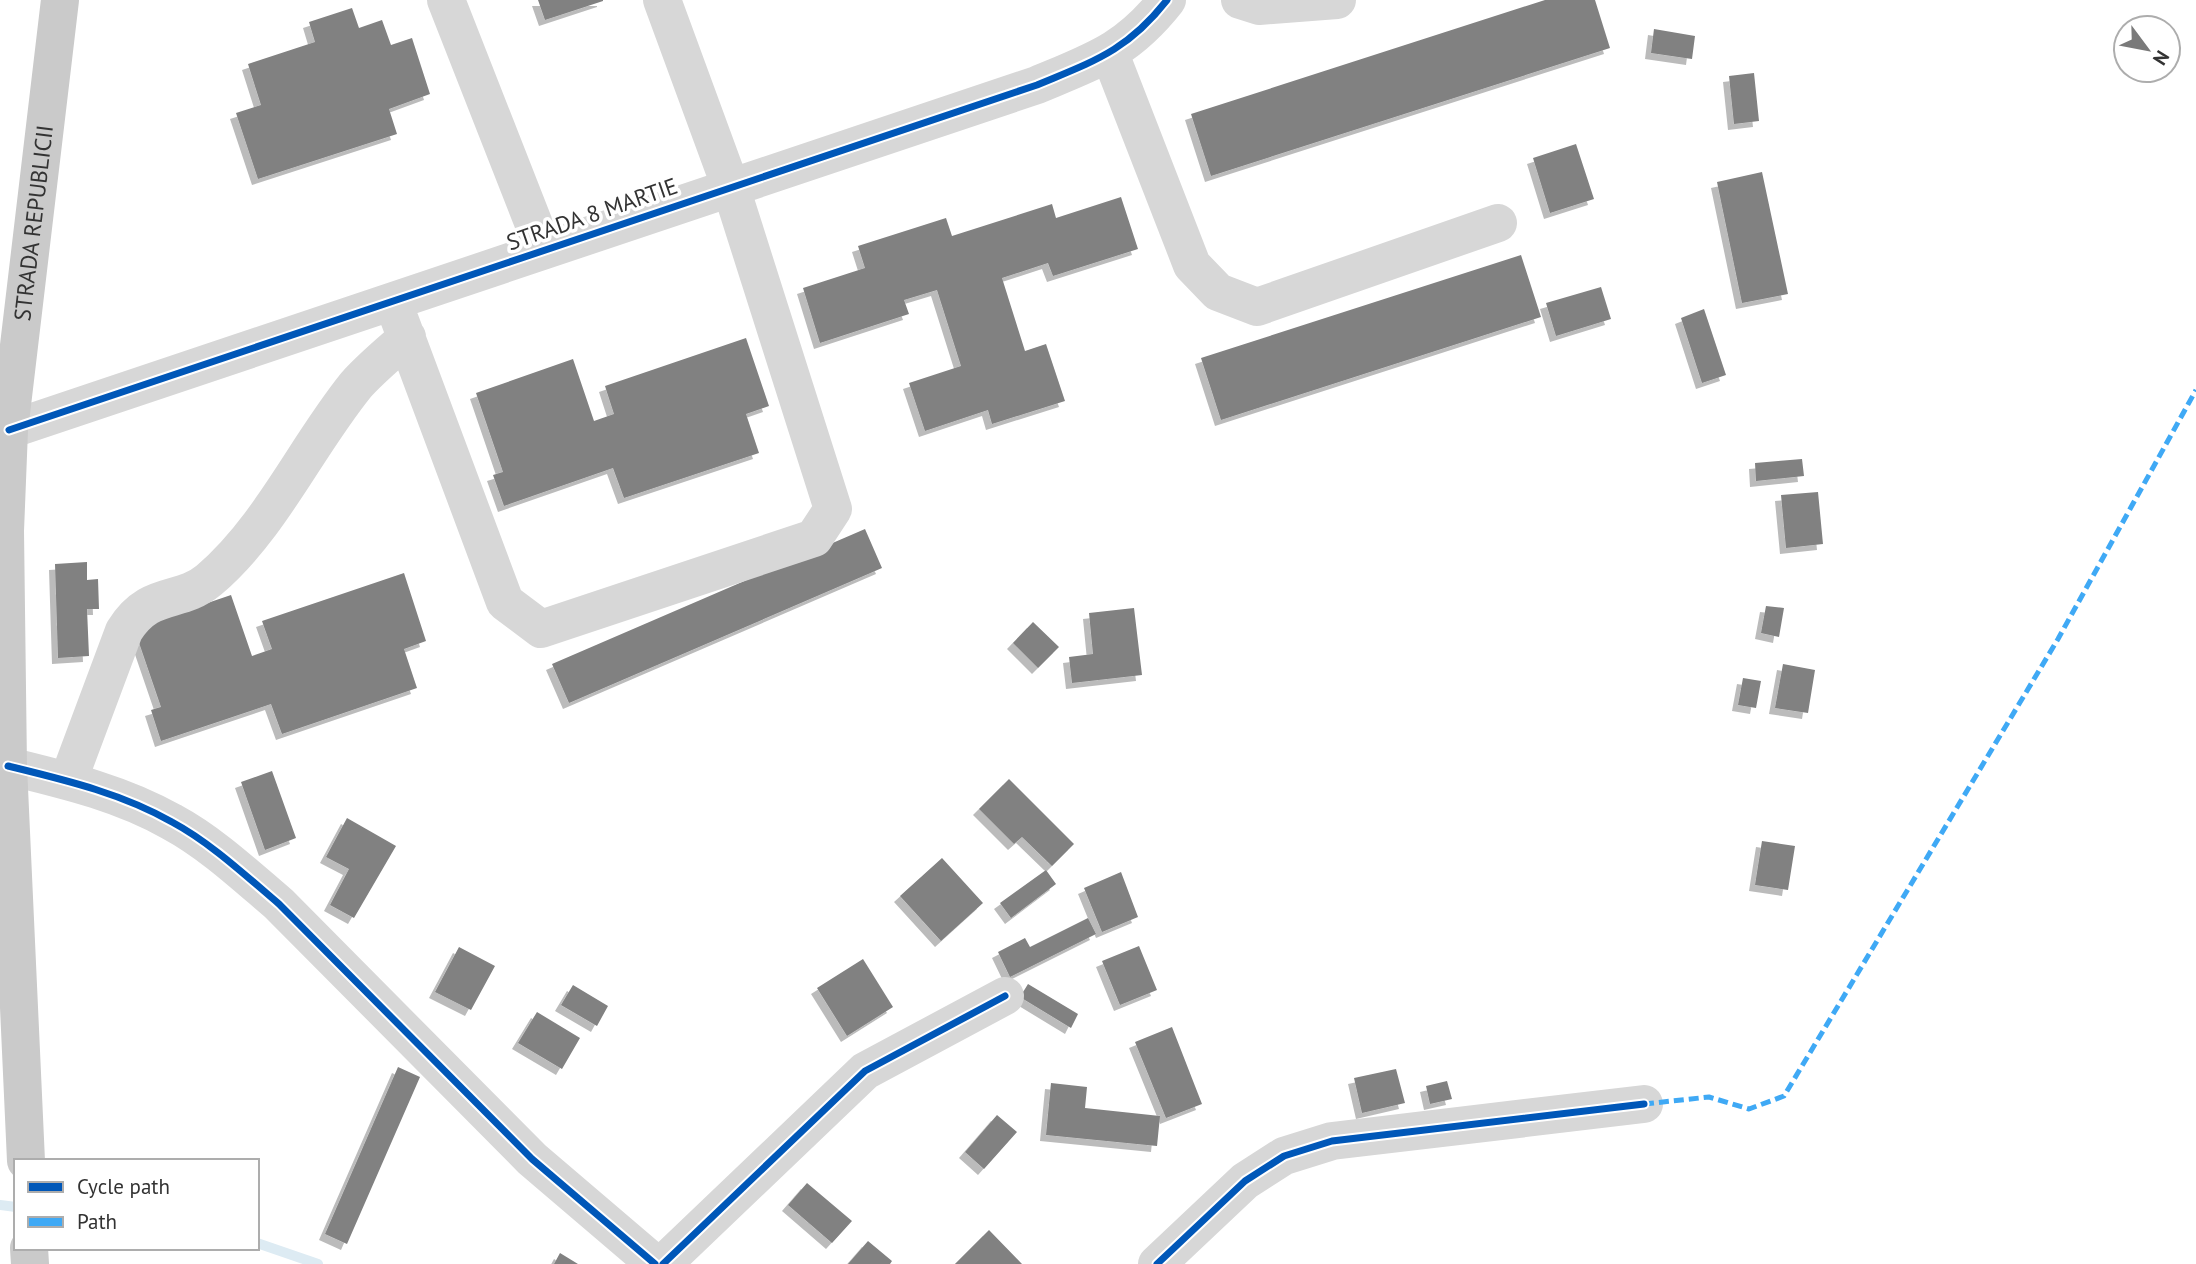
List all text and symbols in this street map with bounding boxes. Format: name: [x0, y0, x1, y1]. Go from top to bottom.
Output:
north arrow: [2112, 14, 2182, 84]
text: N: [2148, 46, 2175, 70]
street label: STRADA REPUBLICII: [7, 123, 59, 323]
street label: STRADA 8 MARTIE: [502, 171, 681, 256]
legend: [14, 1159, 259, 1250]
text: Cycle path: [77, 1173, 170, 1200]
text: Path: [77, 1208, 117, 1235]

